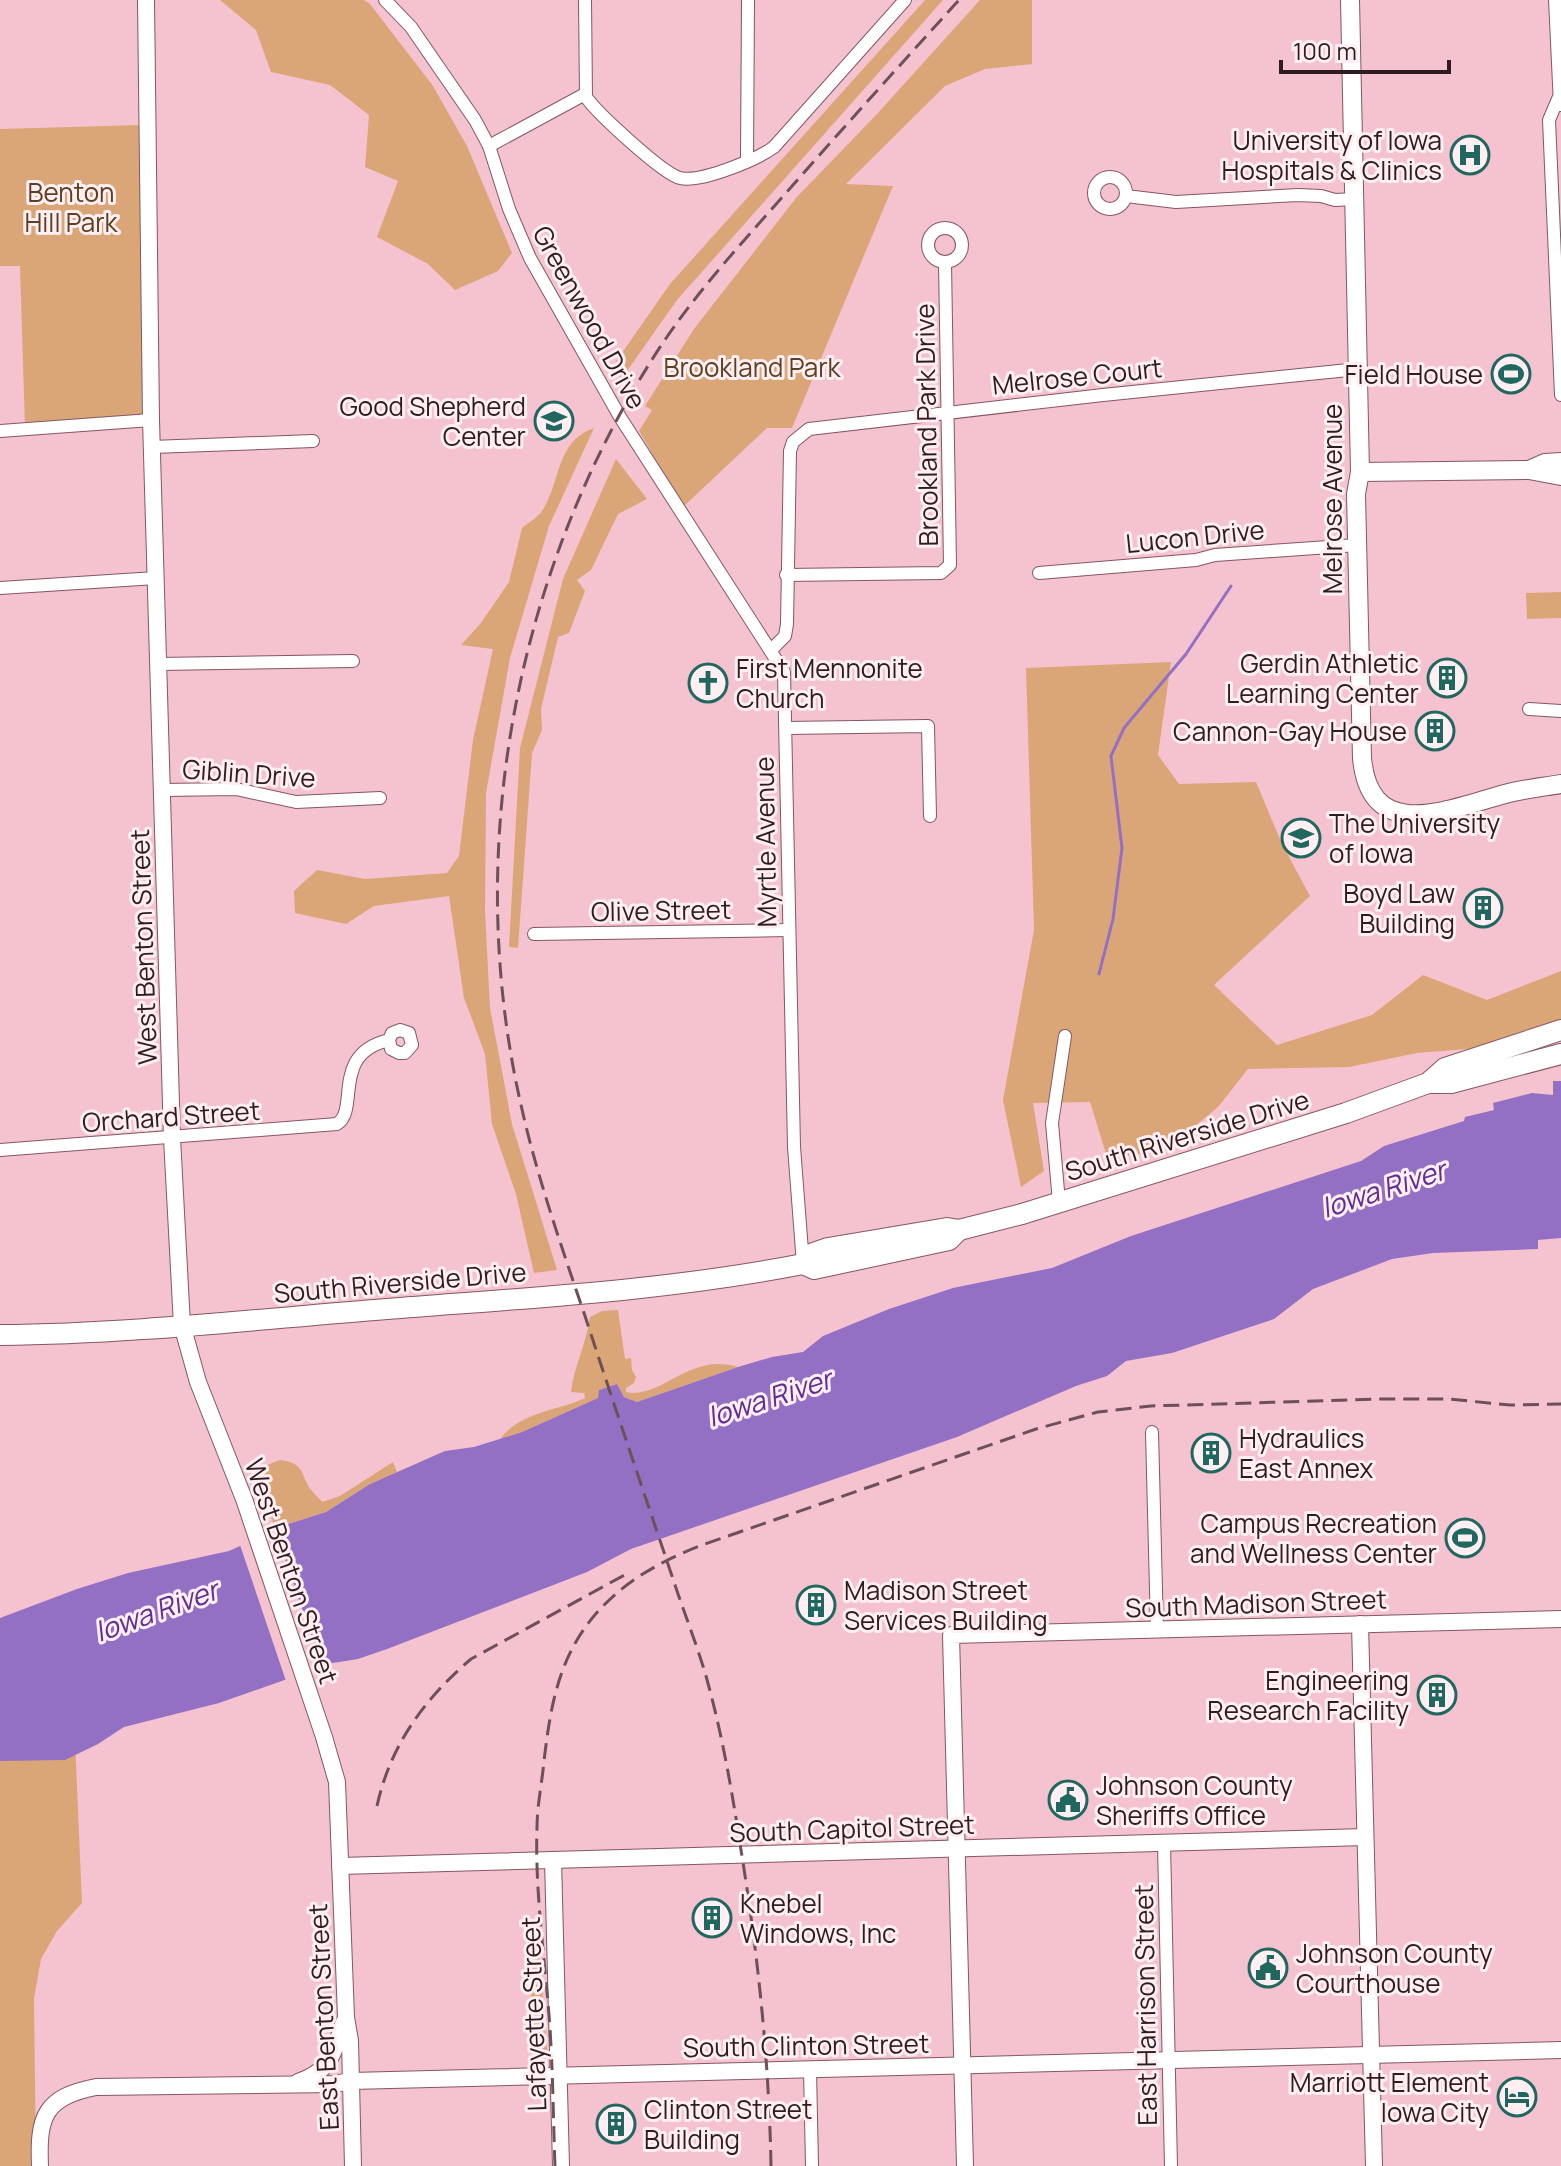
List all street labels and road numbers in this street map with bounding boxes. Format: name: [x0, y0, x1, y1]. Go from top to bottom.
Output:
street label: Greenwood Drive: [525, 219, 655, 415]
street label: Brookland Park Drive: [906, 303, 946, 547]
street label: Melrose Court: [990, 349, 1164, 403]
street label: Melrose Avenue: [1314, 404, 1350, 594]
street label: Lucon Drive: [1124, 511, 1266, 561]
street label: Giblin Drive: [181, 750, 317, 796]
street label: Myrtle Avenue: [746, 756, 784, 928]
street label: West Benton Street: [121, 829, 165, 1065]
street label: Olive Street: [590, 891, 732, 929]
street label: South Riverside Drive: [1061, 1081, 1313, 1189]
street label: Orchard Street: [81, 1092, 261, 1140]
street label: South Riverside Drive: [272, 1253, 528, 1311]
street label: West Benton Street: [237, 1454, 347, 1688]
street label: South Madison Street: [1125, 1580, 1387, 1626]
street label: South Capitol Street: [729, 1806, 975, 1850]
street label: East Harrison Street: [1125, 1884, 1165, 2126]
street label: East Benton Street: [299, 1903, 347, 2131]
street label: Lafayette Street: [512, 1916, 554, 2112]
street label: South Clinton Street: [683, 2025, 929, 2065]

